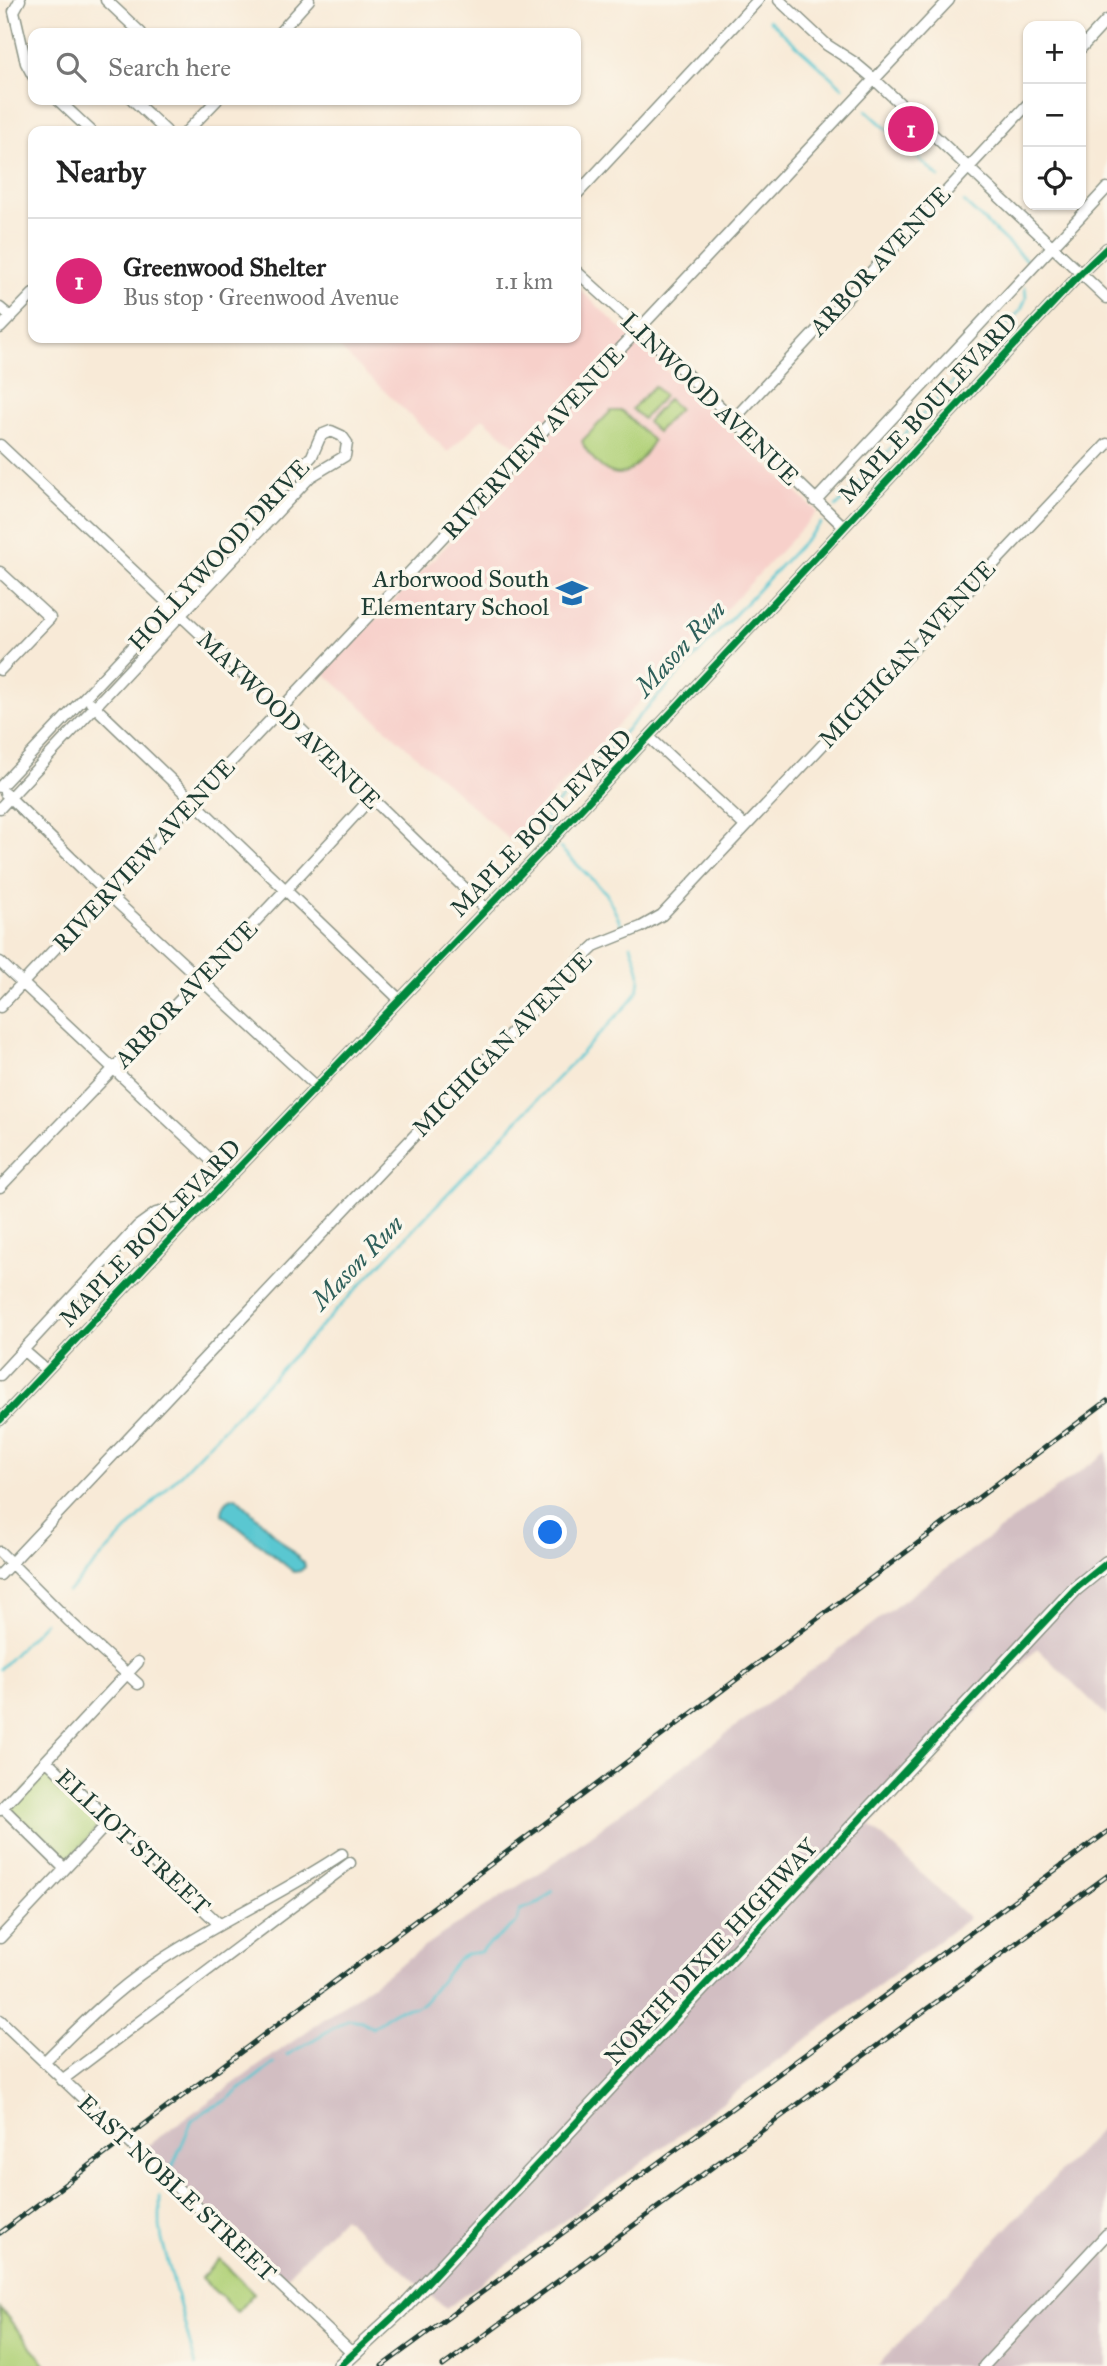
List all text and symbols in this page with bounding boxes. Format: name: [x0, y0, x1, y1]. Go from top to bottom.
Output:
map controls: [1023, 21, 1086, 210]
button: +: [1023, 21, 1086, 84]
search box: [28, 28, 581, 105]
icon: search: [52, 48, 90, 86]
text: Search here: [108, 51, 231, 83]
button: −: [1023, 84, 1086, 147]
pin: 1: [888, 103, 934, 155]
button: locate: [1023, 147, 1086, 210]
text: Nearby: [56, 154, 146, 190]
street label: ARBOR AVENUE: [802, 180, 957, 343]
text: Greenwood Shelter: [123, 251, 326, 283]
text: 1: [74, 267, 84, 295]
text: 1.1 km: [495, 267, 553, 295]
text: Bus stop · Greenwood Avenue: [123, 283, 399, 311]
street label: LINWOOD AVENUE: [615, 306, 805, 492]
street label: MAPLE BOULEVARD: [832, 307, 1024, 509]
street label: RIVERVIEW AVENUE: [436, 340, 630, 546]
street label: HOLLYWOOD DRIVE: [122, 453, 316, 657]
street label: MICHIGAN AVENUE: [812, 554, 1002, 754]
place label: Arborwood South Elementary School: [360, 564, 550, 622]
school or university icon: Arborwood South Elementary School: [555, 576, 589, 610]
water label: Mason Run: [626, 593, 733, 705]
street label: MAYWOOD AVENUE: [191, 625, 387, 815]
street label: MAPLE BOULEVARD: [444, 723, 638, 923]
street label: RIVERVIEW AVENUE: [47, 752, 241, 958]
street label: ARBOR AVENUE: [107, 914, 264, 1075]
street label: MICHIGAN AVENUE: [406, 945, 598, 1143]
street label: MAPLE BOULEVARD: [53, 1133, 247, 1333]
water label: Mason Run: [302, 1208, 410, 1318]
your location: [533, 1515, 567, 1549]
street label: ELLIOT STREET: [49, 1763, 217, 1921]
street label: NORTH DIXIE HIGHWAY: [598, 1832, 824, 2072]
street label: EAST NOBLE STREET: [71, 2088, 283, 2288]

